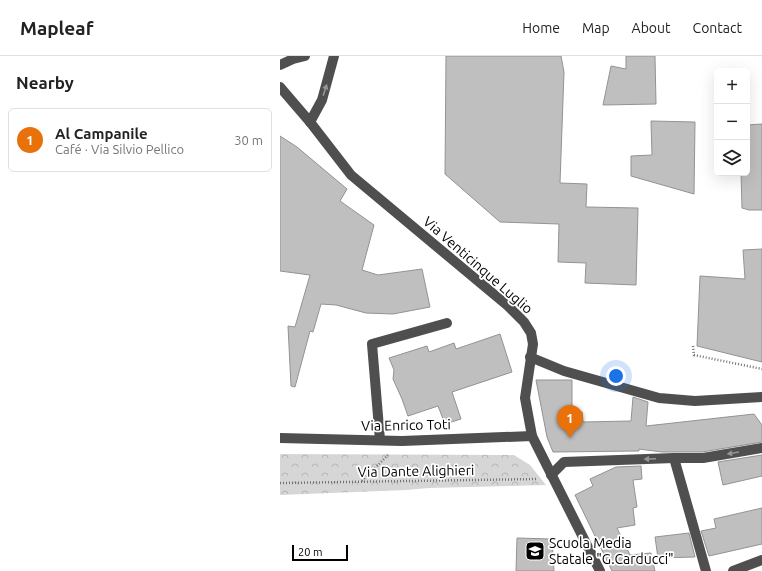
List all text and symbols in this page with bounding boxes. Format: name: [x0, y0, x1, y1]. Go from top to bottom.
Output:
text: Mapleaf: [20, 17, 93, 39]
text: Home: [522, 20, 560, 36]
text: Map: [582, 20, 610, 36]
text: About: [632, 20, 671, 36]
text: Contact: [693, 20, 742, 36]
map controls: [714, 68, 750, 176]
button: +: [714, 68, 750, 104]
text: Nearby: [16, 73, 74, 92]
one-way arrow: [322, 84, 328, 96]
button: −: [714, 104, 750, 140]
text: Al Campanile: [55, 125, 148, 142]
text: 1: [26, 133, 34, 147]
text: 30 m: [234, 133, 263, 147]
button: layers: [714, 140, 750, 176]
text: Café · Via Silvio Pellico: [55, 142, 184, 156]
street label: Via Venticinque Luglio: [420, 213, 536, 317]
your location: [606, 366, 626, 386]
pin: 1: [557, 405, 583, 438]
street label: Via Enrico Toti: [361, 416, 451, 434]
one-way arrow: [727, 450, 739, 456]
one-way arrow: [644, 455, 656, 462]
street label: Via Dante Alighieri: [358, 462, 474, 480]
place label: Scuola Media Statale "G.Carducci": [549, 535, 674, 567]
school or university icon: Scuola Media Statale "G.Carducci": [524, 540, 546, 562]
scale bar: [292, 543, 348, 562]
text: 20 m: [298, 546, 322, 558]

